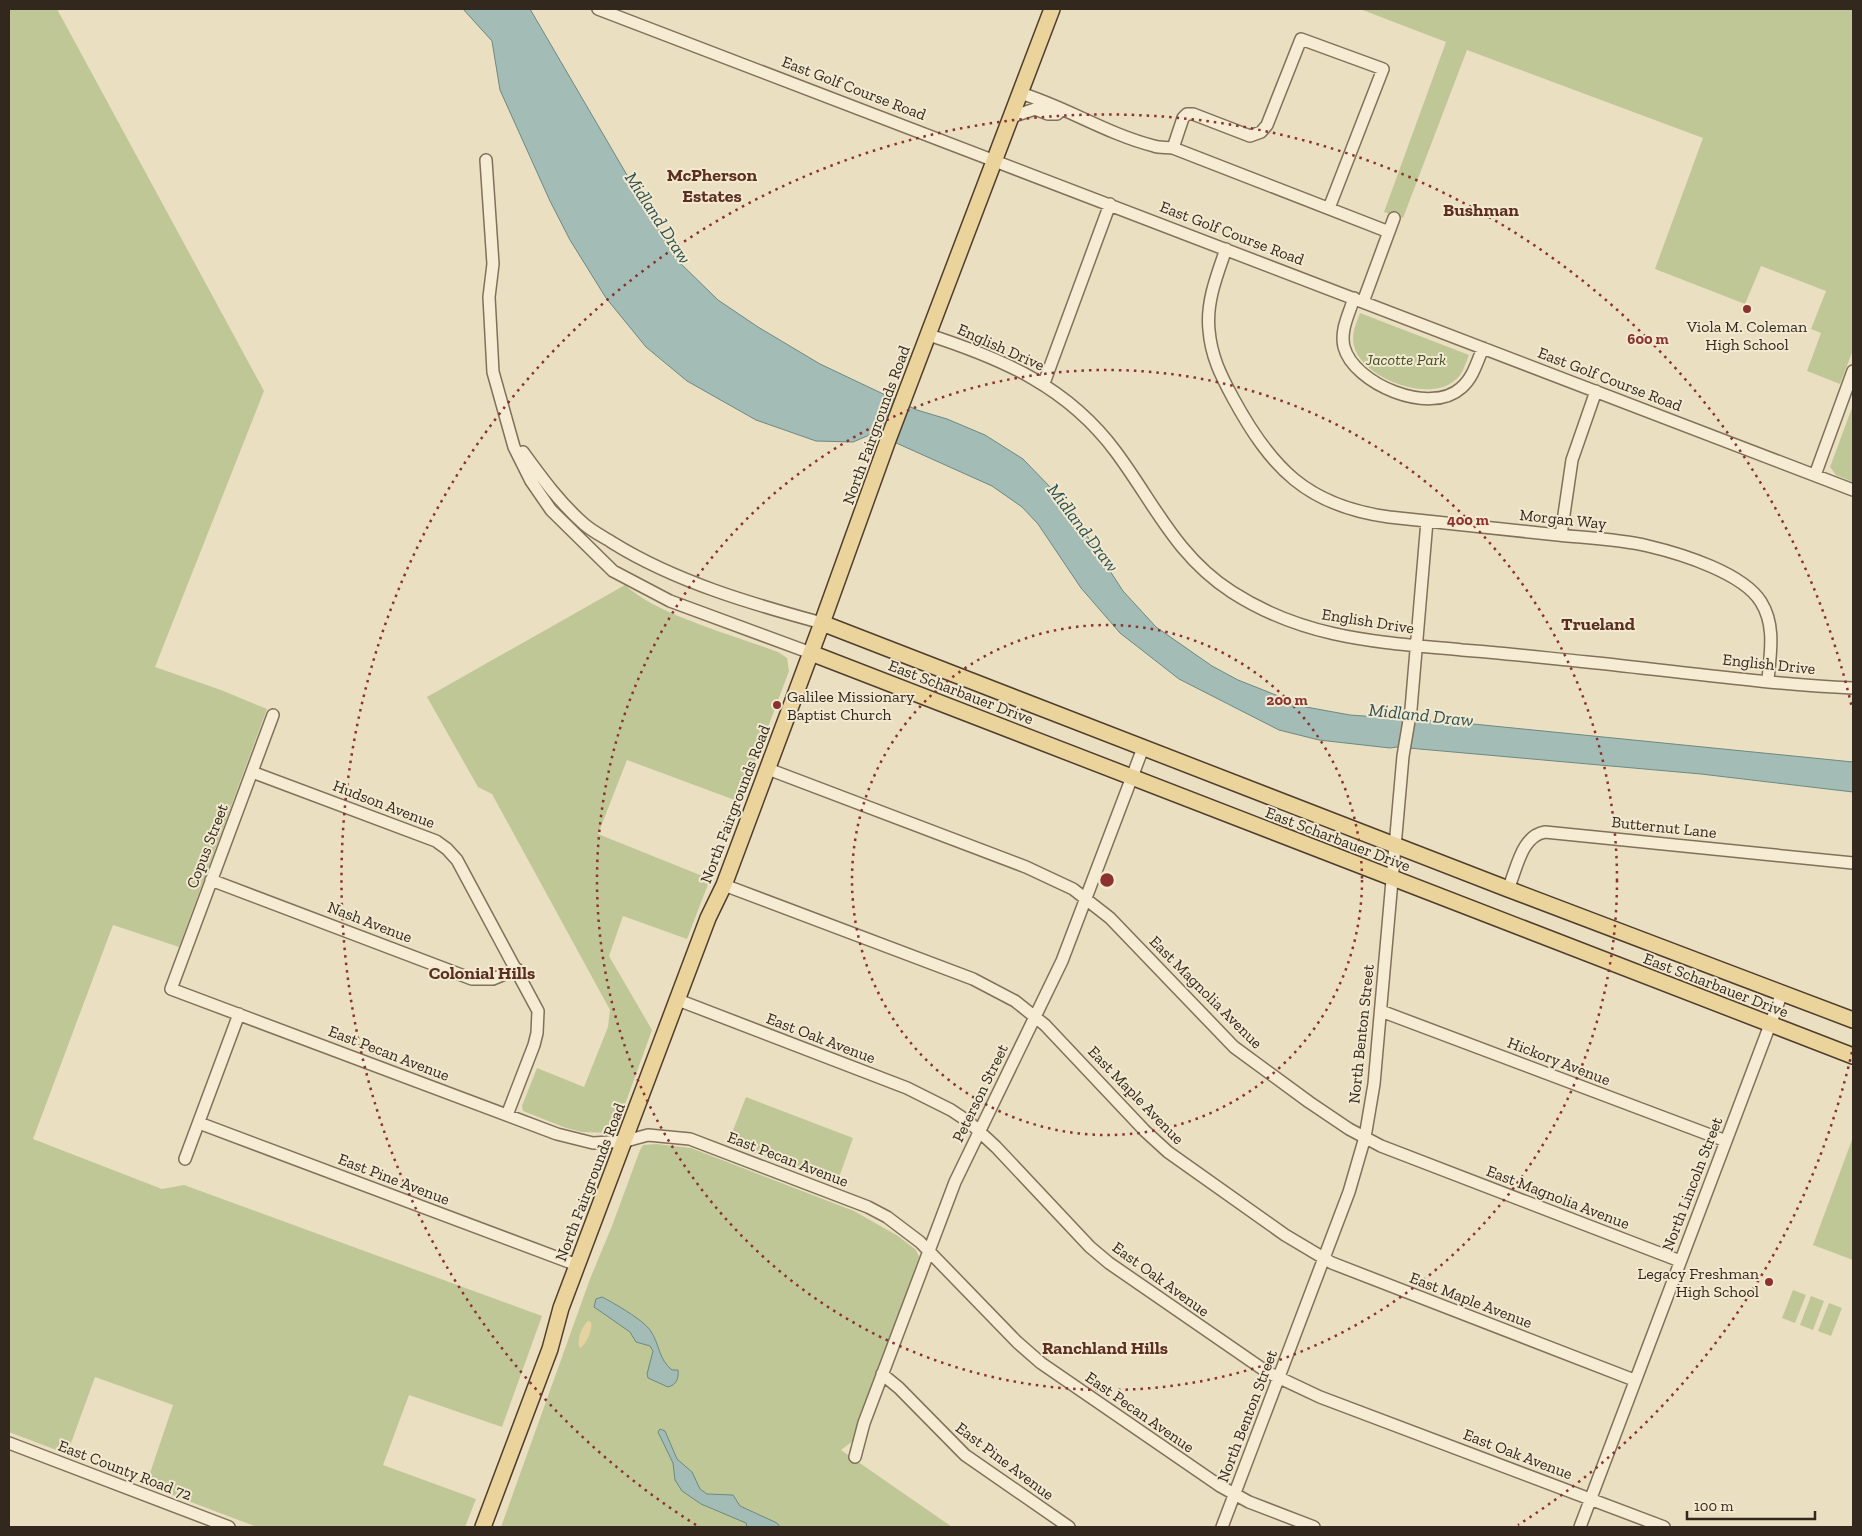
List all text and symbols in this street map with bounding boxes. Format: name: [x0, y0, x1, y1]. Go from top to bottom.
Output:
street label: East Golf Course Road: [779, 52, 929, 124]
district label: McPherson Estates: [667, 164, 757, 207]
water label: Midland Draw: [620, 168, 696, 268]
street label: East Golf Course Road: [1157, 197, 1307, 269]
district label: Bushman: [1443, 199, 1519, 221]
marker: Viola M. Coleman High School: [1741, 303, 1753, 315]
place label: Viola M. Coleman High School: [1686, 317, 1808, 354]
street label: English Drive: [955, 319, 1047, 375]
text: 600 m: [1627, 330, 1669, 348]
street label: North Fairgrounds Road: [838, 343, 914, 507]
street label: East Golf Course Road: [1535, 343, 1685, 415]
park label: Jacotte Park: [1365, 350, 1446, 369]
water label: Midland Draw: [1043, 479, 1124, 577]
street label: Morgan Way: [1519, 505, 1608, 533]
text: 400 m: [1447, 511, 1489, 529]
street label: English Drive: [1320, 604, 1416, 638]
district label: Trueland: [1561, 613, 1636, 635]
street label: English Drive: [1722, 650, 1816, 678]
street label: East Scharbauer Drive: [886, 656, 1036, 728]
place label: Galilee Missionary Baptist Church: [787, 687, 915, 724]
text: 200 m: [1266, 691, 1308, 709]
marker: Galilee Missionary Baptist Church: [771, 699, 783, 711]
water label: Midland Draw: [1368, 699, 1475, 731]
street label: North Fairgrounds Road: [696, 722, 774, 886]
street label: Hudson Avenue: [330, 776, 438, 832]
street label: Copus Street: [182, 801, 232, 891]
street label: East Scharbauer Drive: [1263, 803, 1413, 875]
street label: Butternut Lane: [1610, 812, 1718, 842]
centre of rings: [1098, 871, 1116, 889]
street label: Nash Avenue: [325, 897, 415, 947]
street label: East Magnolia Avenue: [1146, 932, 1266, 1052]
street label: East Scharbauer Drive: [1641, 949, 1791, 1021]
district label: Colonial Hills: [429, 962, 535, 984]
street label: North Benton Street: [1344, 963, 1378, 1105]
street label: East Oak Avenue: [764, 1008, 878, 1068]
street label: East Pecan Avenue: [326, 1021, 452, 1085]
street label: Hickory Avenue: [1505, 1033, 1613, 1089]
street label: Peterson Street: [948, 1041, 1012, 1145]
street label: East Maple Avenue: [1084, 1042, 1188, 1148]
street label: North Fairgrounds Road: [551, 1100, 629, 1264]
street label: North Lincoln Street: [1658, 1114, 1726, 1254]
street label: East Pecan Avenue: [725, 1127, 851, 1191]
street label: East Pine Avenue: [336, 1149, 452, 1209]
street label: East Magnolia Avenue: [1484, 1161, 1632, 1233]
street label: East Oak Avenue: [1109, 1237, 1213, 1321]
place label: Legacy Freshman High School: [1638, 1264, 1760, 1301]
street label: East Maple Avenue: [1407, 1268, 1535, 1332]
marker: Legacy Freshman High School: [1763, 1276, 1775, 1288]
district label: Ranchland Hills: [1042, 1337, 1168, 1359]
street label: North Benton Street: [1213, 1347, 1281, 1485]
street label: East Pecan Avenue: [1082, 1367, 1198, 1457]
street label: East Pine Avenue: [952, 1418, 1058, 1504]
street label: East Oak Avenue: [1461, 1424, 1575, 1484]
street label: East County Road 72: [56, 1436, 194, 1504]
scale bar: [1687, 1488, 1814, 1520]
text: 100 m: [1694, 1497, 1733, 1515]

